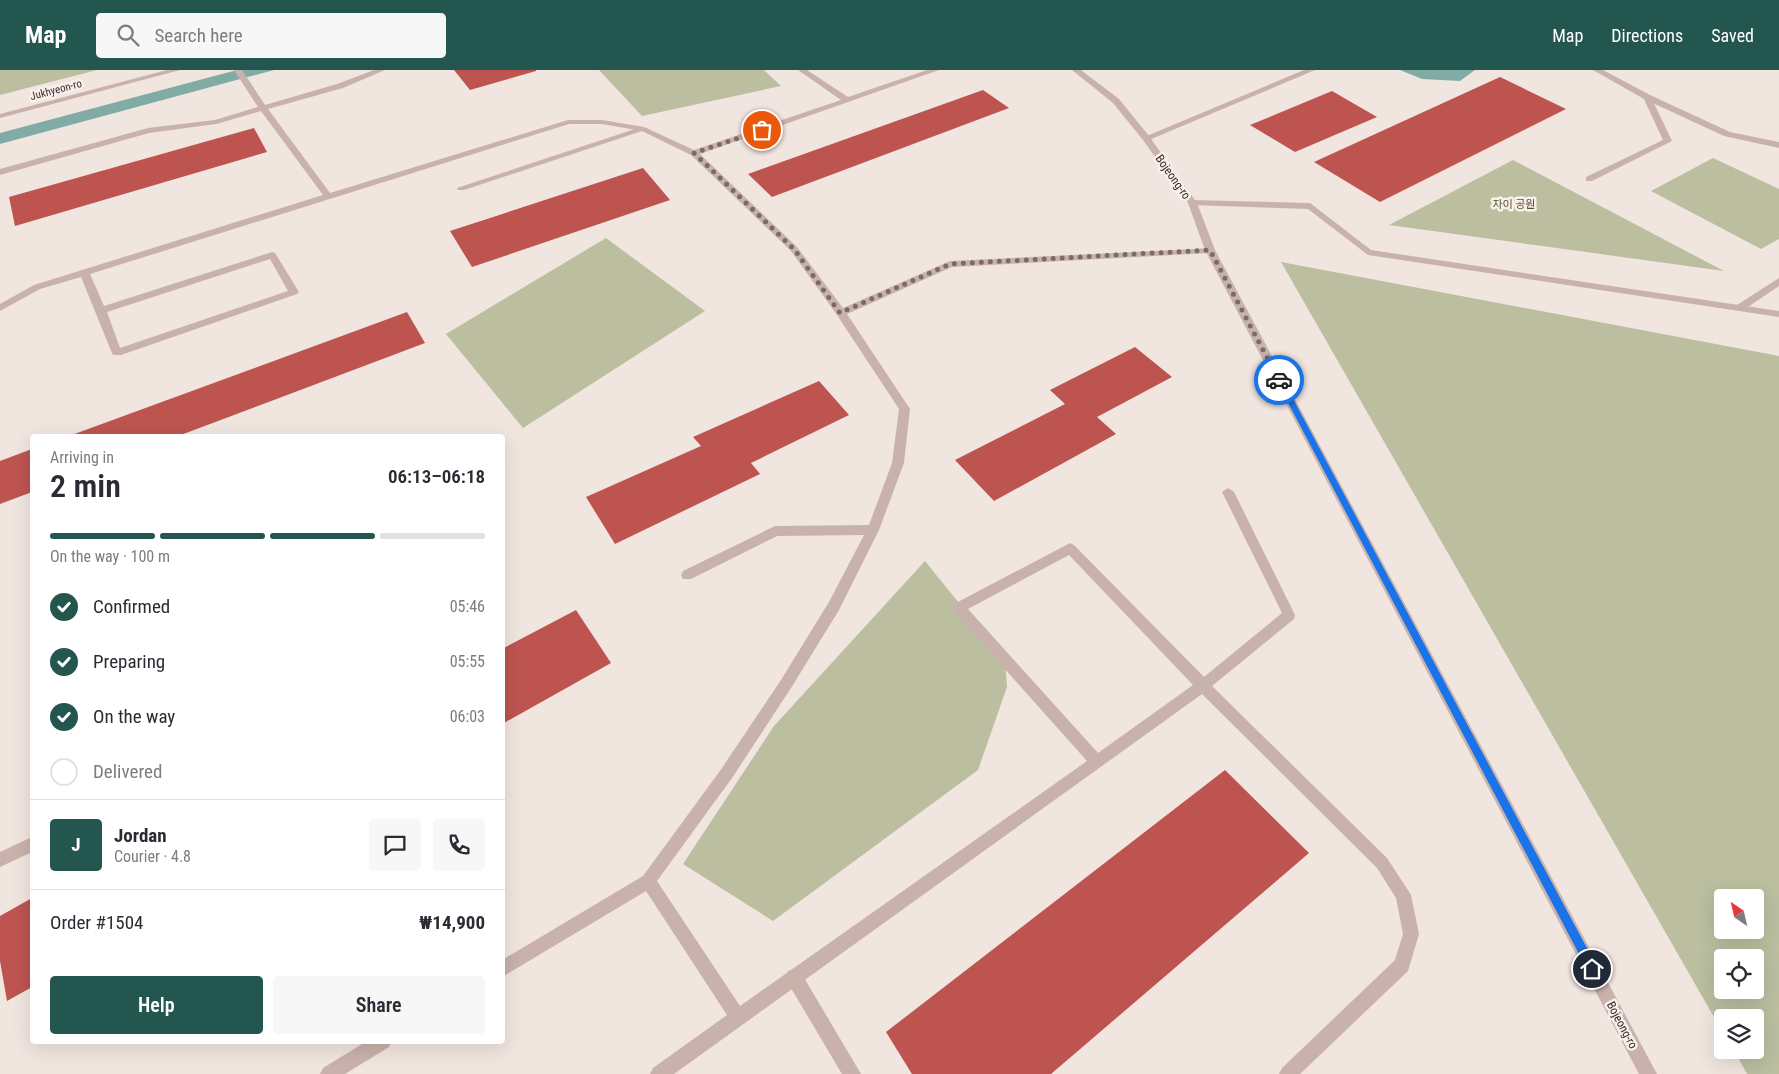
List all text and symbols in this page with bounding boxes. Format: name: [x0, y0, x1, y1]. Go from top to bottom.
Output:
search box: [96, 13, 446, 58]
text: Map: [25, 21, 66, 49]
icon: search: [114, 21, 142, 49]
text: Search here: [154, 24, 243, 47]
text: Map: [1552, 25, 1583, 46]
text: Directions: [1611, 25, 1683, 46]
text: Saved: [1711, 25, 1754, 46]
street label: Jukhyeon-ro: [29, 77, 84, 103]
pin: [741, 109, 783, 151]
icon: bag: [748, 116, 776, 144]
street label: Bojeong-ro: [1153, 152, 1193, 202]
park label: 자이 공원: [1492, 198, 1536, 211]
courier: [1254, 355, 1304, 405]
icon: car: [1265, 366, 1293, 394]
text: Arriving in: [50, 448, 114, 467]
text: 06:13–06:18: [388, 465, 485, 488]
text: 2 min: [50, 467, 121, 505]
text: On the way · 100 m: [50, 547, 170, 566]
icon: check: [50, 593, 78, 621]
text: Confirmed: [93, 595, 170, 618]
text: 05:46: [450, 597, 485, 616]
icon: check: [50, 648, 78, 676]
text: Preparing: [93, 650, 165, 673]
text: 05:55: [450, 652, 485, 671]
icon: check: [50, 703, 78, 731]
text: On the way: [93, 705, 175, 728]
text: 06:03: [450, 707, 485, 726]
text: Delivered: [93, 760, 162, 783]
button: chat: [369, 819, 421, 871]
button: phone: [433, 819, 485, 871]
text: Jordan: [114, 824, 167, 847]
text: J: [71, 833, 81, 856]
text: Courier · 4.8: [114, 847, 191, 866]
north arrow: [1714, 889, 1764, 939]
map controls: [1714, 889, 1764, 1059]
text: Order #1504: [50, 911, 143, 934]
text: ₩14,900: [419, 911, 485, 934]
pin: [1571, 948, 1613, 990]
button: locate: [1714, 949, 1764, 999]
icon: home: [1578, 955, 1606, 983]
button: Help: [50, 976, 263, 1034]
button: Share: [273, 976, 485, 1034]
street label: Bojeong-ro: [1604, 999, 1640, 1051]
button: layers: [1714, 1009, 1764, 1059]

